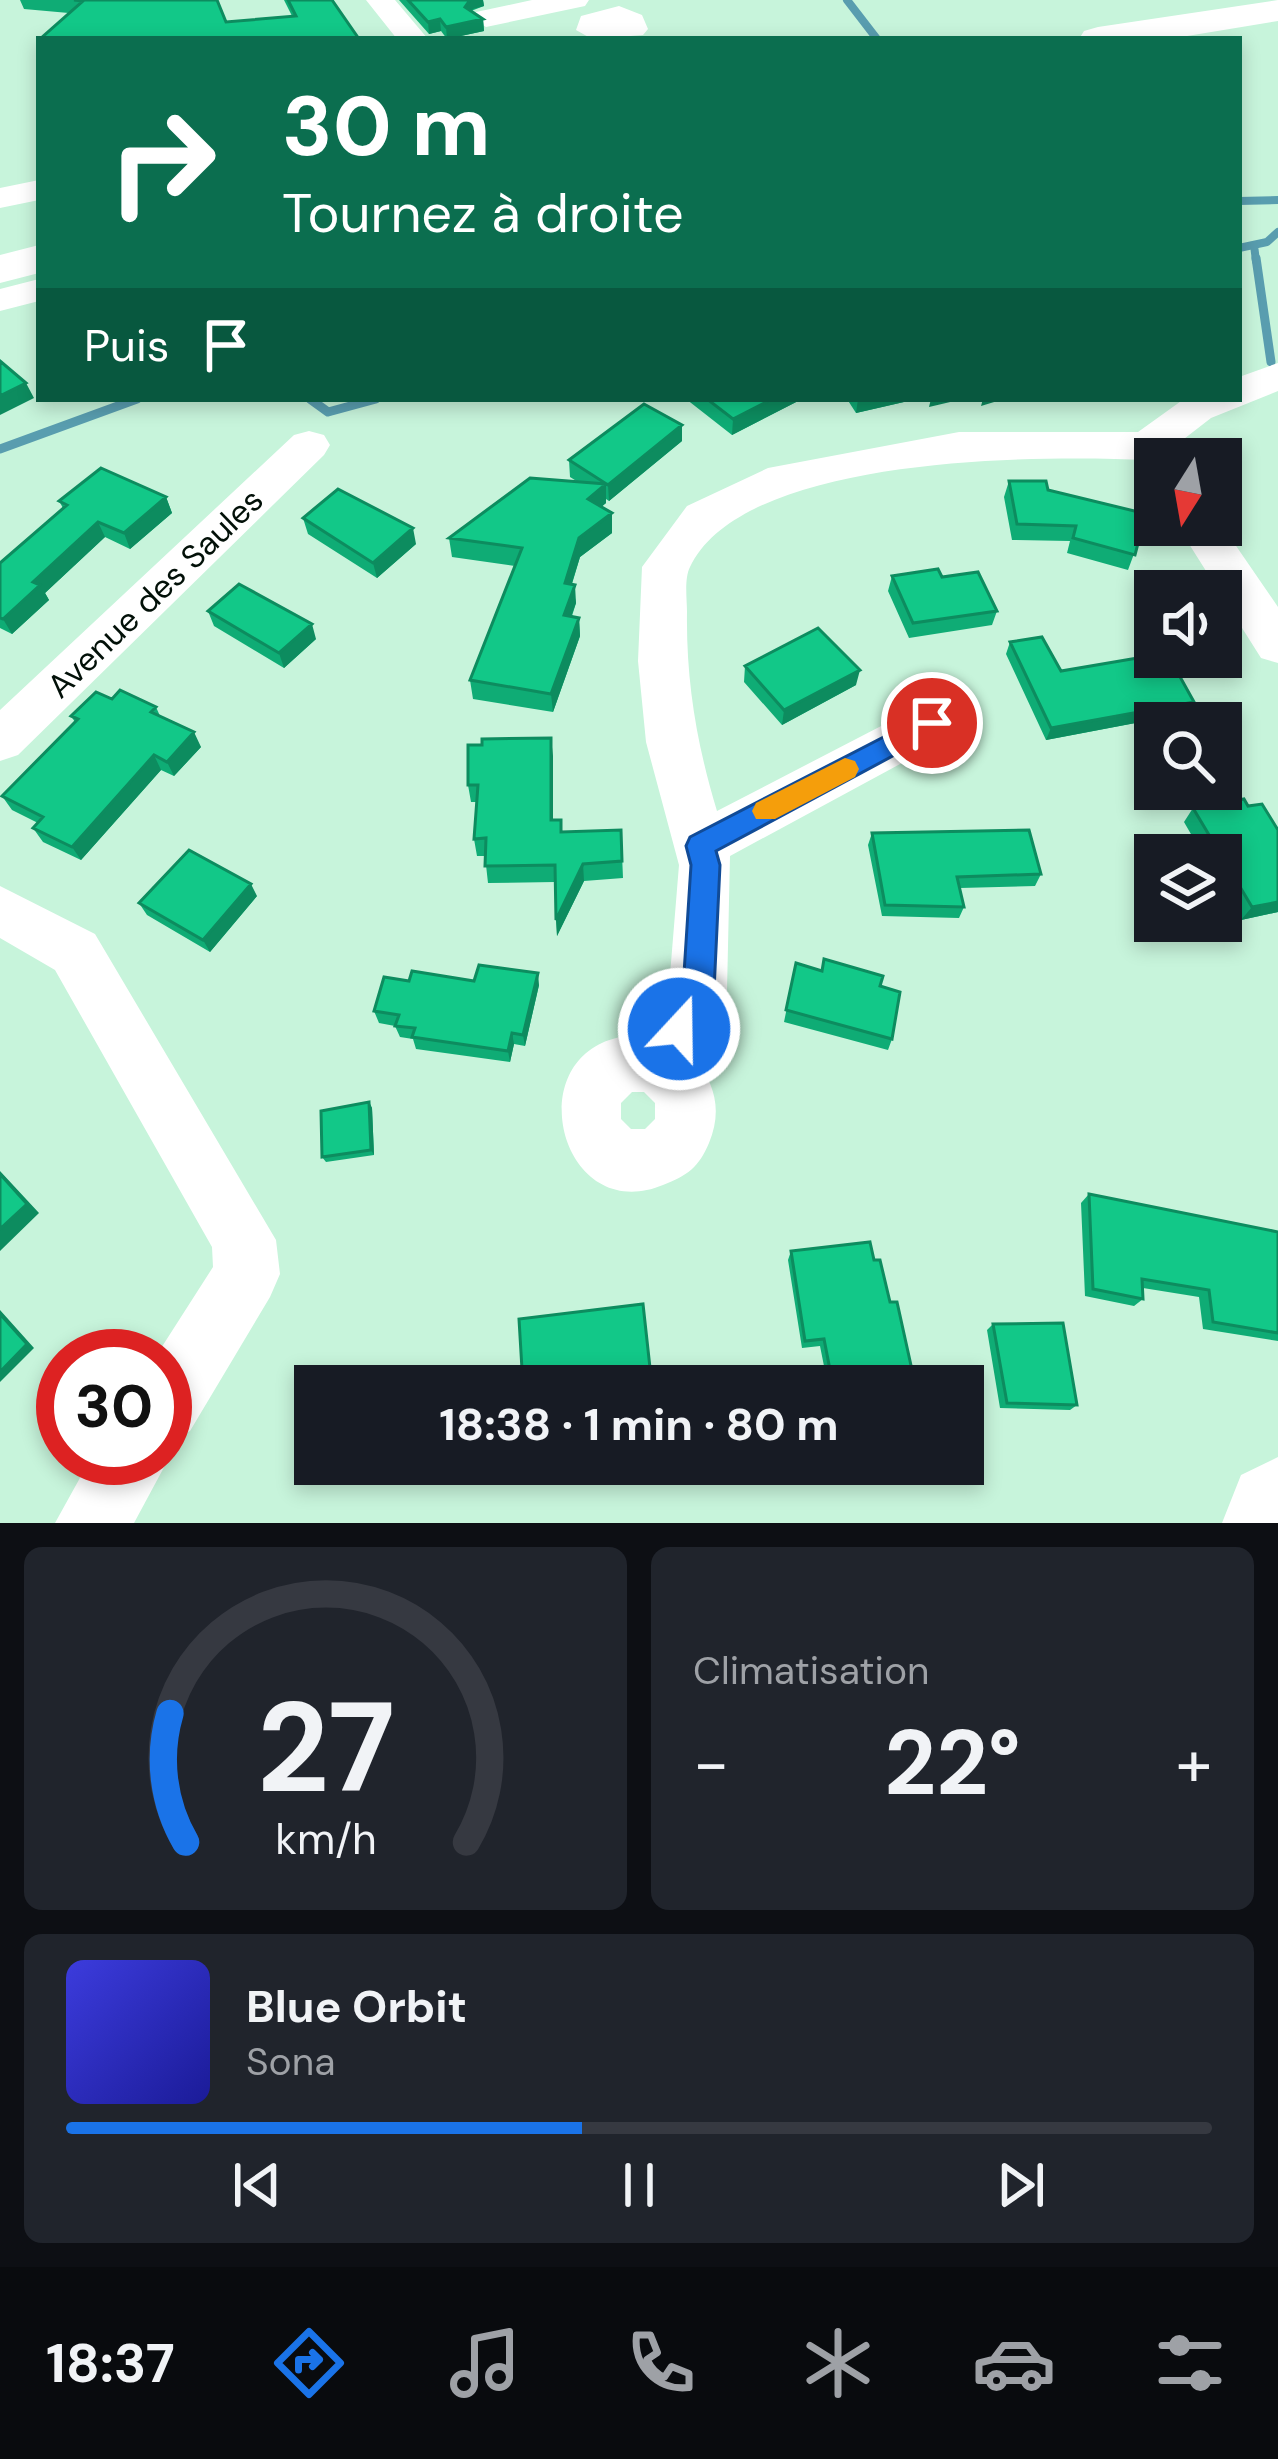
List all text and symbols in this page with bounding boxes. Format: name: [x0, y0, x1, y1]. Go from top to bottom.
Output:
text: 30 m: [282, 72, 491, 181]
icon: right: [84, 84, 240, 240]
text: Tournez à droite: [282, 178, 684, 249]
icon: arrive: [193, 312, 259, 378]
text: Puis: [84, 316, 169, 375]
north arrow: [1134, 438, 1242, 546]
map controls: [1134, 438, 1242, 942]
street label: Avenue des Saules: [38, 479, 272, 707]
button: sound: [1134, 570, 1242, 678]
pin: [881, 672, 983, 774]
icon: arrive: [899, 690, 965, 756]
button: search: [1134, 702, 1242, 810]
button: layers: [1134, 834, 1242, 942]
position arrow: [616, 966, 742, 1092]
speed limit sign: 30: [36, 1329, 192, 1485]
text: 18:38 · 1 min · 80 m: [439, 1395, 839, 1454]
text: Climatisation: [693, 1645, 930, 1696]
text: 27: [256, 1667, 395, 1830]
text: 22°: [884, 1705, 1021, 1822]
text: −: [693, 1721, 729, 1806]
text: +: [1176, 1721, 1212, 1806]
text: km/h: [275, 1810, 376, 1866]
text: Blue Orbit: [246, 1977, 467, 2036]
text: Sona: [246, 2036, 335, 2087]
icon: previous: [224, 2152, 290, 2218]
icon: pause: [606, 2152, 672, 2218]
icon: next: [988, 2152, 1054, 2218]
icon: directions: [267, 2321, 351, 2405]
icon: music: [443, 2321, 527, 2405]
icon: phone: [619, 2321, 703, 2405]
icon: climate: [796, 2321, 880, 2405]
icon: car: [972, 2321, 1056, 2405]
icon: filters: [1148, 2321, 1232, 2405]
text: 18:37: [46, 2328, 175, 2399]

